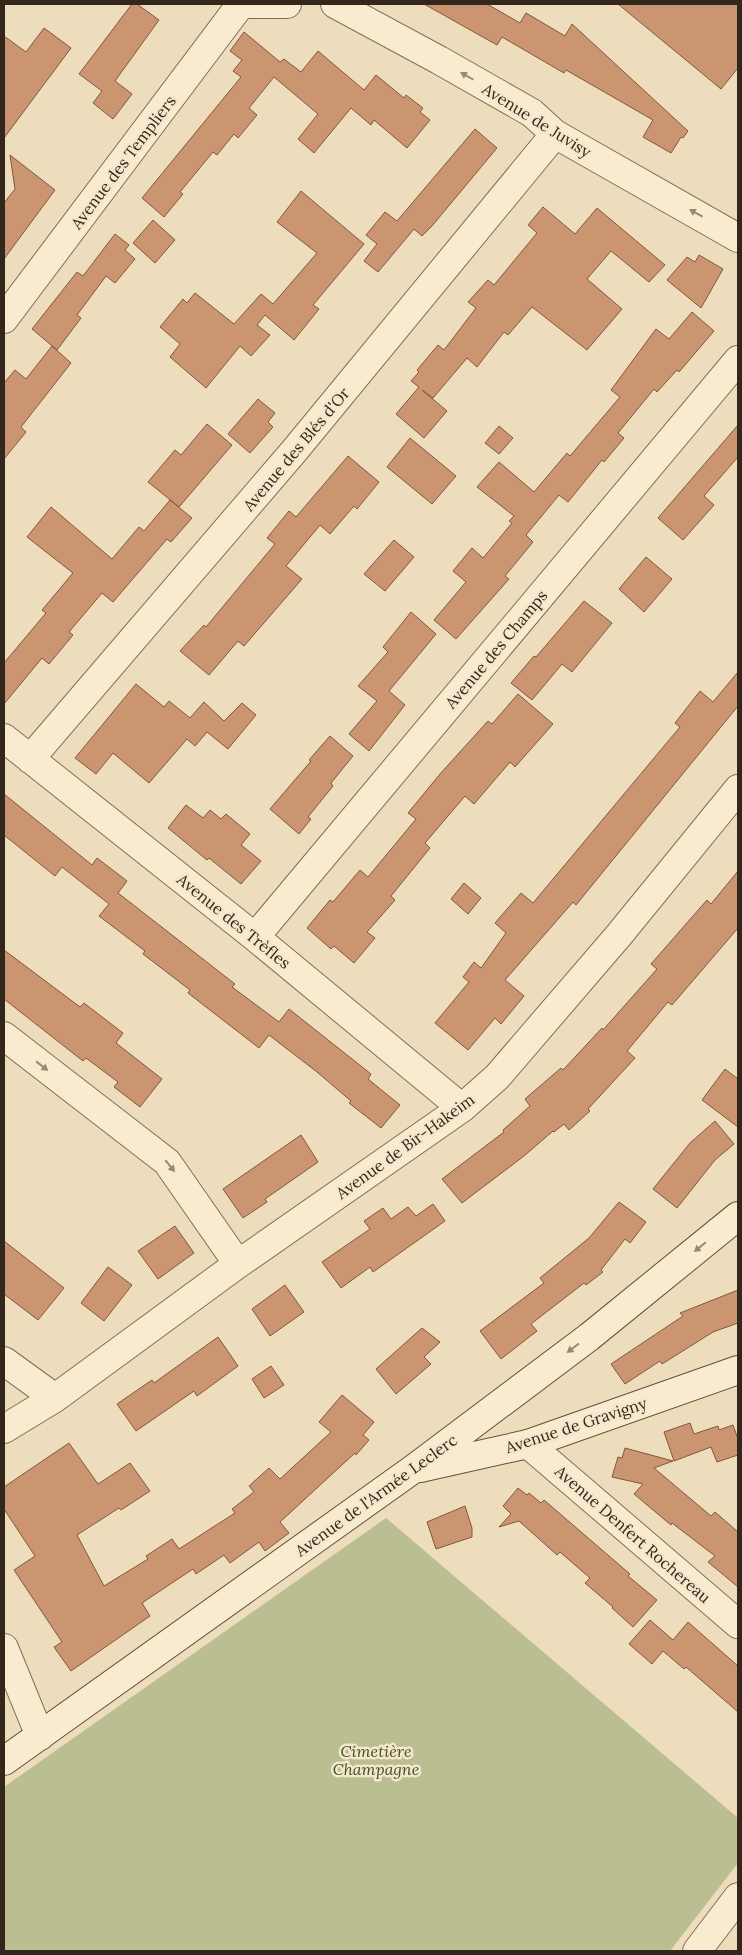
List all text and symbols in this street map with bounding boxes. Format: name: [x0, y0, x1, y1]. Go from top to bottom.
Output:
one-way arrow: [460, 72, 475, 80]
street label: Avenue de Juvisy: [478, 78, 596, 162]
street label: Avenue des Templiers: [66, 91, 180, 234]
one-way arrow: [689, 209, 703, 217]
street label: Avenue des Blés d'Or: [238, 383, 354, 516]
street label: Avenue des Champs: [440, 586, 551, 713]
street label: Avenue des Trèfles: [172, 869, 295, 973]
one-way arrow: [35, 1061, 49, 1071]
street label: Avenue de Bir-Hakeim: [331, 1089, 478, 1204]
one-way arrow: [164, 1160, 175, 1173]
one-way arrow: [694, 1242, 707, 1253]
one-way arrow: [567, 1343, 580, 1354]
street label: Avenue de Gravigny: [502, 1393, 650, 1458]
street label: Avenue de l'Armée Leclerc: [290, 1430, 461, 1561]
street label: Avenue Denfert Rochereau: [550, 1460, 715, 1607]
park label: Cimetière Champagne: [333, 1741, 420, 1779]

